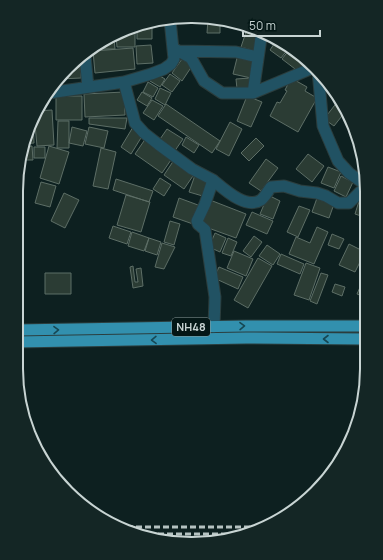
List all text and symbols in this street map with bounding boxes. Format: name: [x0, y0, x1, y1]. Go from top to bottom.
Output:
scale bar: [243, 12, 320, 38]
text: 50 m: [249, 17, 276, 34]
road number: NH48: [172, 318, 210, 336]
one-way arrow: [239, 322, 245, 330]
one-way arrow: [53, 325, 59, 334]
one-way arrow: [323, 335, 329, 343]
one-way arrow: [151, 336, 157, 344]

